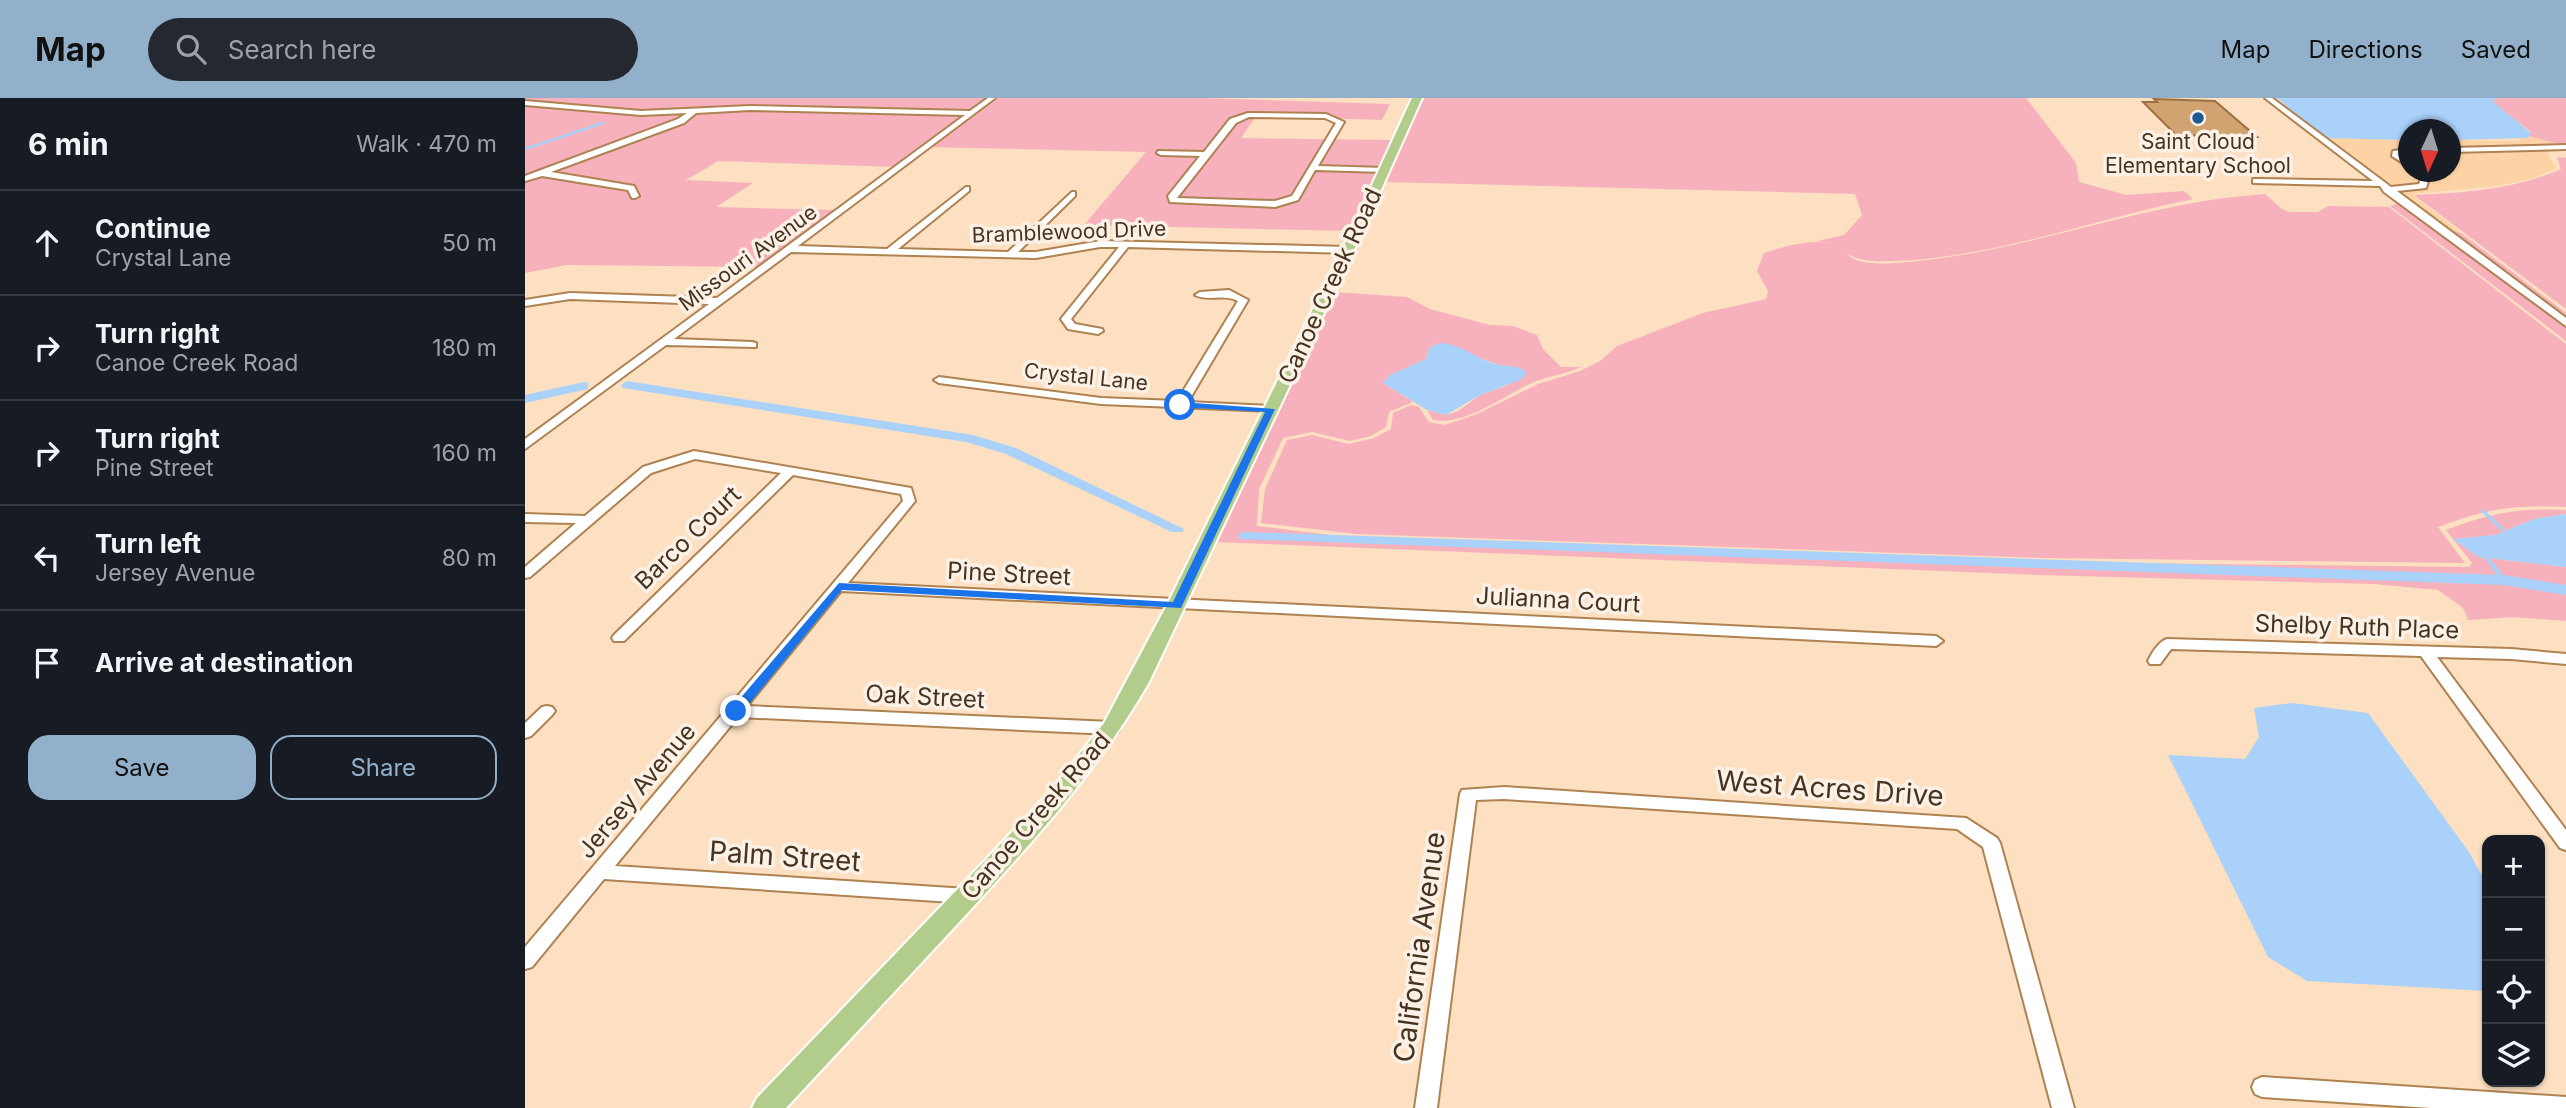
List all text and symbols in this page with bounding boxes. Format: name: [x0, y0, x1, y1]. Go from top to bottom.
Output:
search box: [148, 18, 638, 81]
text: Map: [35, 29, 106, 69]
icon: search: [172, 30, 210, 68]
text: Search here: [228, 34, 376, 65]
text: Map: [2221, 35, 2270, 64]
text: Directions: [2308, 35, 2423, 64]
text: Saved: [2461, 35, 2531, 64]
marker: Saint Cloud Elementary School: [2190, 110, 2206, 126]
north arrow: [2398, 119, 2461, 182]
text: 6 min: [28, 126, 109, 162]
place label: Saint Cloud Elementary School: [2105, 129, 2291, 178]
text: Walk · 470 m: [356, 130, 497, 158]
street label: Canoe Creek Road: [1272, 183, 1388, 388]
street label: Missouri Avenue: [674, 199, 821, 316]
text: Continue: [95, 213, 211, 244]
street label: Bramblewood Drive: [971, 216, 1167, 247]
icon: ahead: [28, 224, 66, 262]
text: 50 m: [442, 229, 497, 257]
text: Crystal Lane: [95, 244, 231, 272]
text: Turn right: [95, 318, 220, 349]
icon: right: [28, 329, 66, 367]
text: 180 m: [432, 334, 497, 362]
text: Canoe Creek Road: [95, 349, 298, 377]
street label: Crystal Lane: [1023, 358, 1149, 395]
route start: [1164, 389, 1195, 420]
text: Turn right: [95, 423, 220, 454]
icon: right: [28, 434, 66, 472]
text: 160 m: [432, 439, 497, 467]
text: Pine Street: [95, 454, 214, 482]
street label: Barco Court: [629, 480, 747, 595]
text: Turn left: [95, 528, 201, 559]
icon: left: [28, 539, 66, 577]
text: 80 m: [442, 544, 497, 572]
street label: Pine Street: [946, 556, 1072, 591]
text: Jersey Avenue: [95, 559, 255, 587]
street label: Julianna Court: [1475, 581, 1641, 618]
street label: Shelby Ruth Place: [2254, 608, 2460, 645]
icon: arrive: [28, 644, 66, 682]
text: Arrive at destination: [95, 647, 354, 678]
street label: Oak Street: [865, 679, 986, 714]
route end: [720, 695, 751, 726]
street label: Jersey Avenue: [572, 717, 702, 864]
street label: Canoe Creek Road: [955, 726, 1116, 905]
button: Save: [28, 735, 256, 800]
button: Share: [270, 735, 497, 800]
street label: West Acres Drive: [1715, 763, 1945, 813]
street label: California Avenue: [1386, 830, 1452, 1064]
street label: Palm Street: [708, 834, 862, 878]
map controls: [2482, 835, 2545, 1087]
button: +: [2482, 835, 2545, 898]
button: −: [2482, 898, 2545, 961]
button: locate: [2482, 961, 2545, 1024]
button: layers: [2482, 1024, 2545, 1087]

